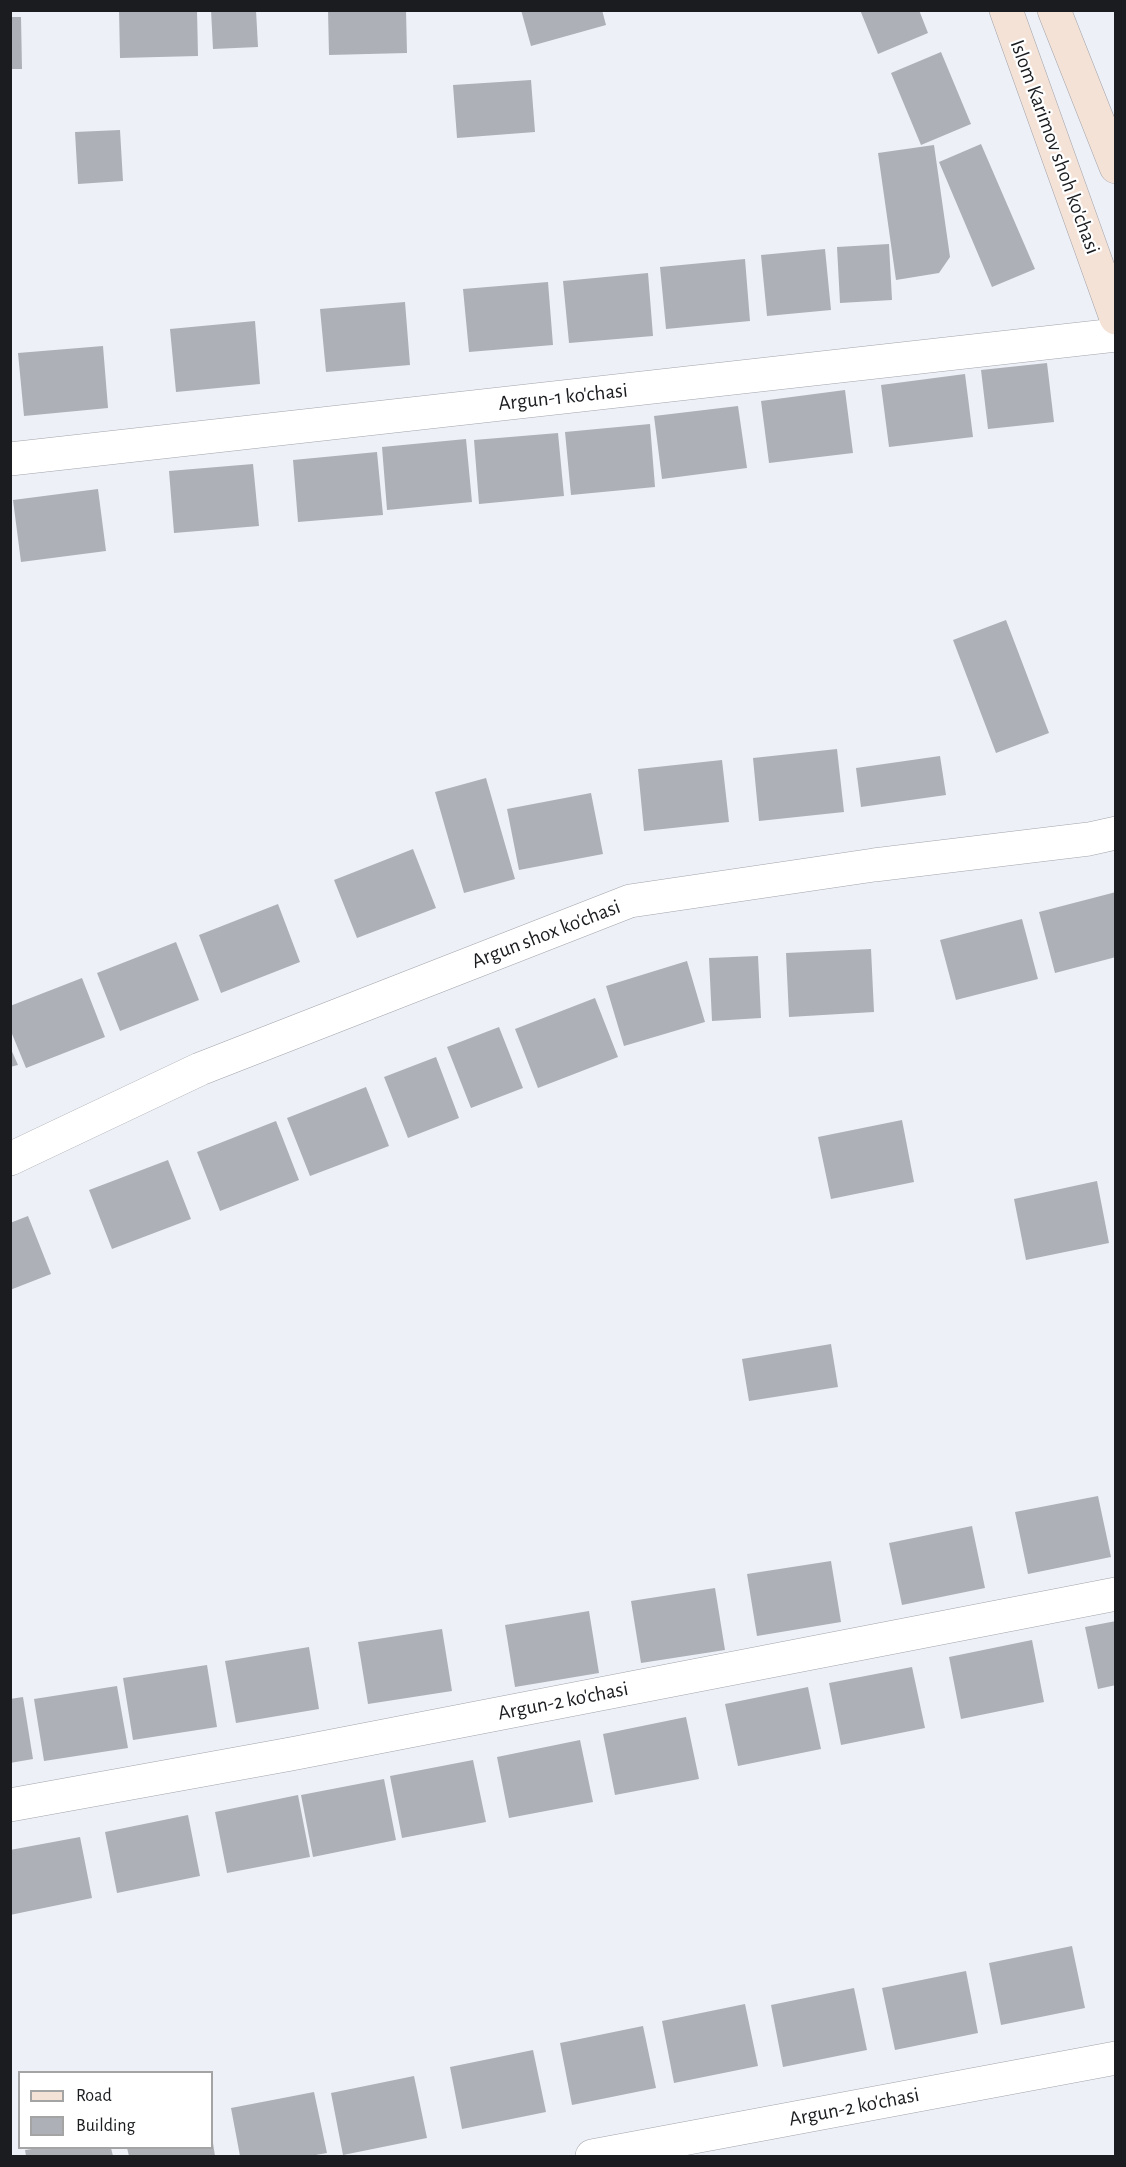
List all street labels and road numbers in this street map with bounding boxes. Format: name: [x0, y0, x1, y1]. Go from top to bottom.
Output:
street label: Islom Karimov shoh ko'chasi: [1004, 36, 1106, 258]
street label: Argun-1 ko'chasi: [497, 378, 629, 416]
street label: Argun shox ko'chasi: [468, 894, 624, 974]
street label: Argun-2 ko'chasi: [496, 1676, 630, 1726]
street label: Argun-2 ko'chasi: [787, 2082, 921, 2132]

